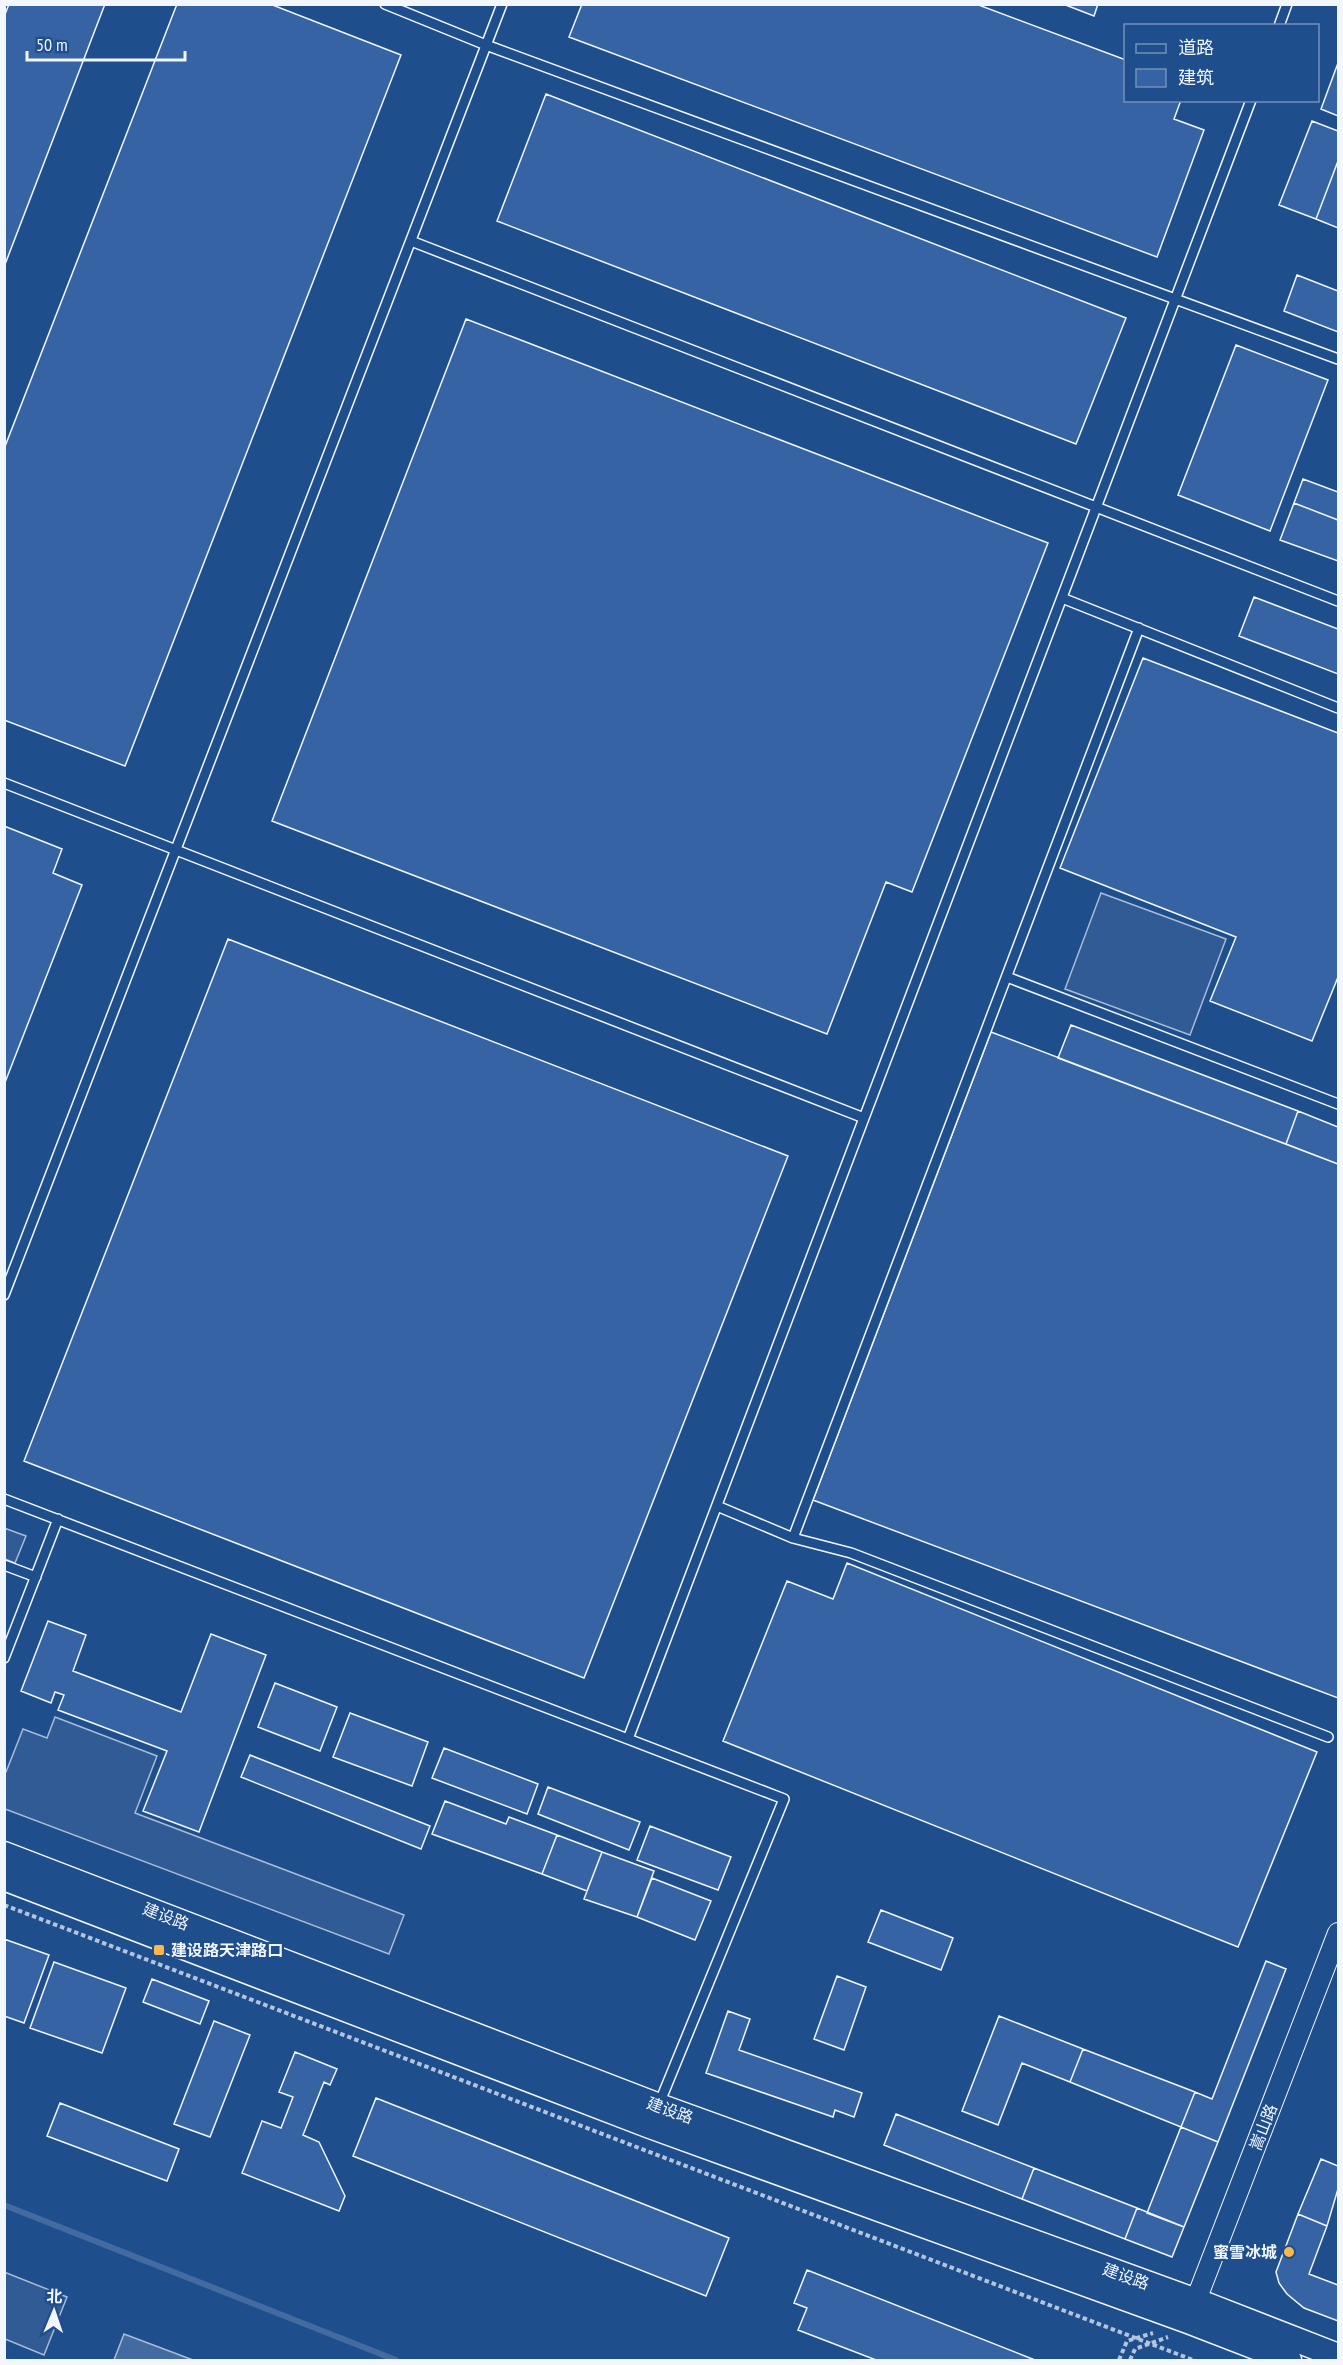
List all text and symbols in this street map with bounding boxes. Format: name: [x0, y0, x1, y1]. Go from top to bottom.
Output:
scale bar: [27, 24, 184, 62]
legend: [1124, 24, 1319, 102]
text: 50 m: [36, 33, 68, 56]
text: 道路: [1178, 36, 1214, 59]
text: 建筑: [1178, 66, 1214, 89]
street label: 建设路: [140, 1898, 192, 1934]
place label: 建设路天津路口: [171, 1940, 283, 1960]
marker: 建设路天津路口: [152, 1943, 166, 1957]
street label: 建设路: [644, 2092, 696, 2128]
street label: 嵩山路: [1245, 2101, 1281, 2153]
place label: 蜜雪冰城: [1213, 2242, 1277, 2262]
marker: 蜜雪冰城: [1282, 2245, 1296, 2259]
street label: 建设路: [1100, 2258, 1152, 2294]
north arrow: [24, 2281, 84, 2341]
text: 北: [46, 2286, 63, 2306]

